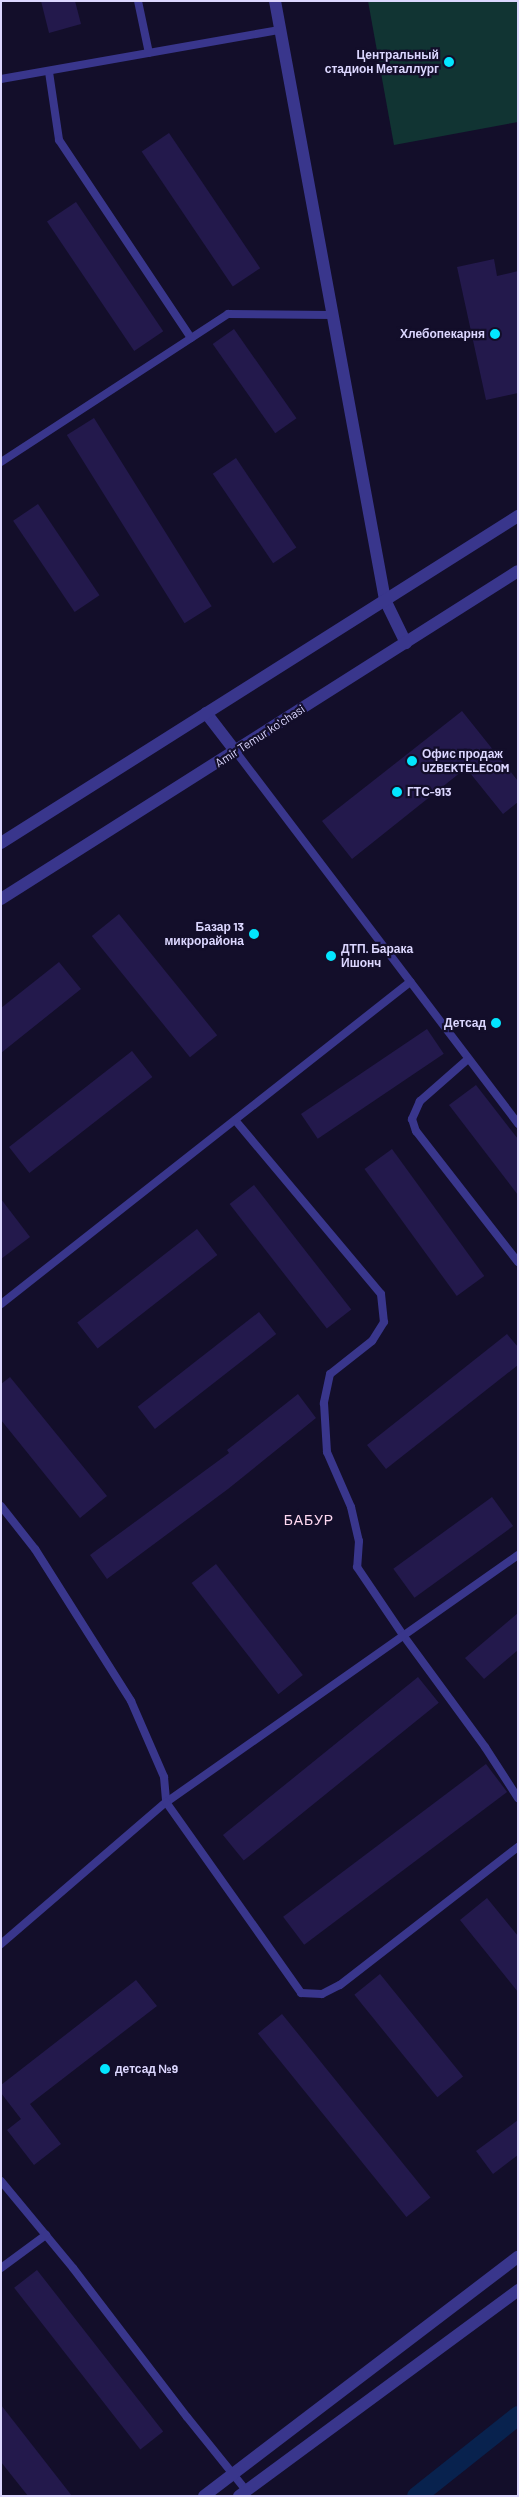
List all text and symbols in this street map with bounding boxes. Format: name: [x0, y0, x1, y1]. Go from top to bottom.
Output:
place label: Центральный стадион Металлург: [325, 48, 439, 76]
marker: Центральный стадион Металлург: [443, 56, 455, 68]
place label: Хлебопекарня: [400, 327, 485, 341]
marker: Хлебопекарня: [489, 328, 501, 340]
street label: Amir Temur koʻchasi: [212, 702, 308, 770]
place label: Офис продаж UZBEKTELECOM: [422, 747, 509, 775]
marker: Офис продаж UZBEKTELECOM: [406, 755, 418, 767]
place label: ГТС-913: [407, 785, 452, 799]
marker: ГТС-913: [391, 786, 403, 798]
place label: Базар 13 микрорайона: [164, 920, 244, 948]
marker: Базар 13 микрорайона: [248, 928, 260, 940]
place label: ДТП. Барака Ишонч: [341, 942, 413, 970]
marker: ДТП. Барака Ишонч: [325, 950, 337, 962]
place label: Детсад: [444, 1016, 486, 1030]
marker: Детсад: [490, 1017, 502, 1029]
district label: БАБУР: [283, 1512, 335, 1528]
place label: детсад №9: [115, 2062, 178, 2076]
marker: детсад №9: [99, 2063, 111, 2075]

